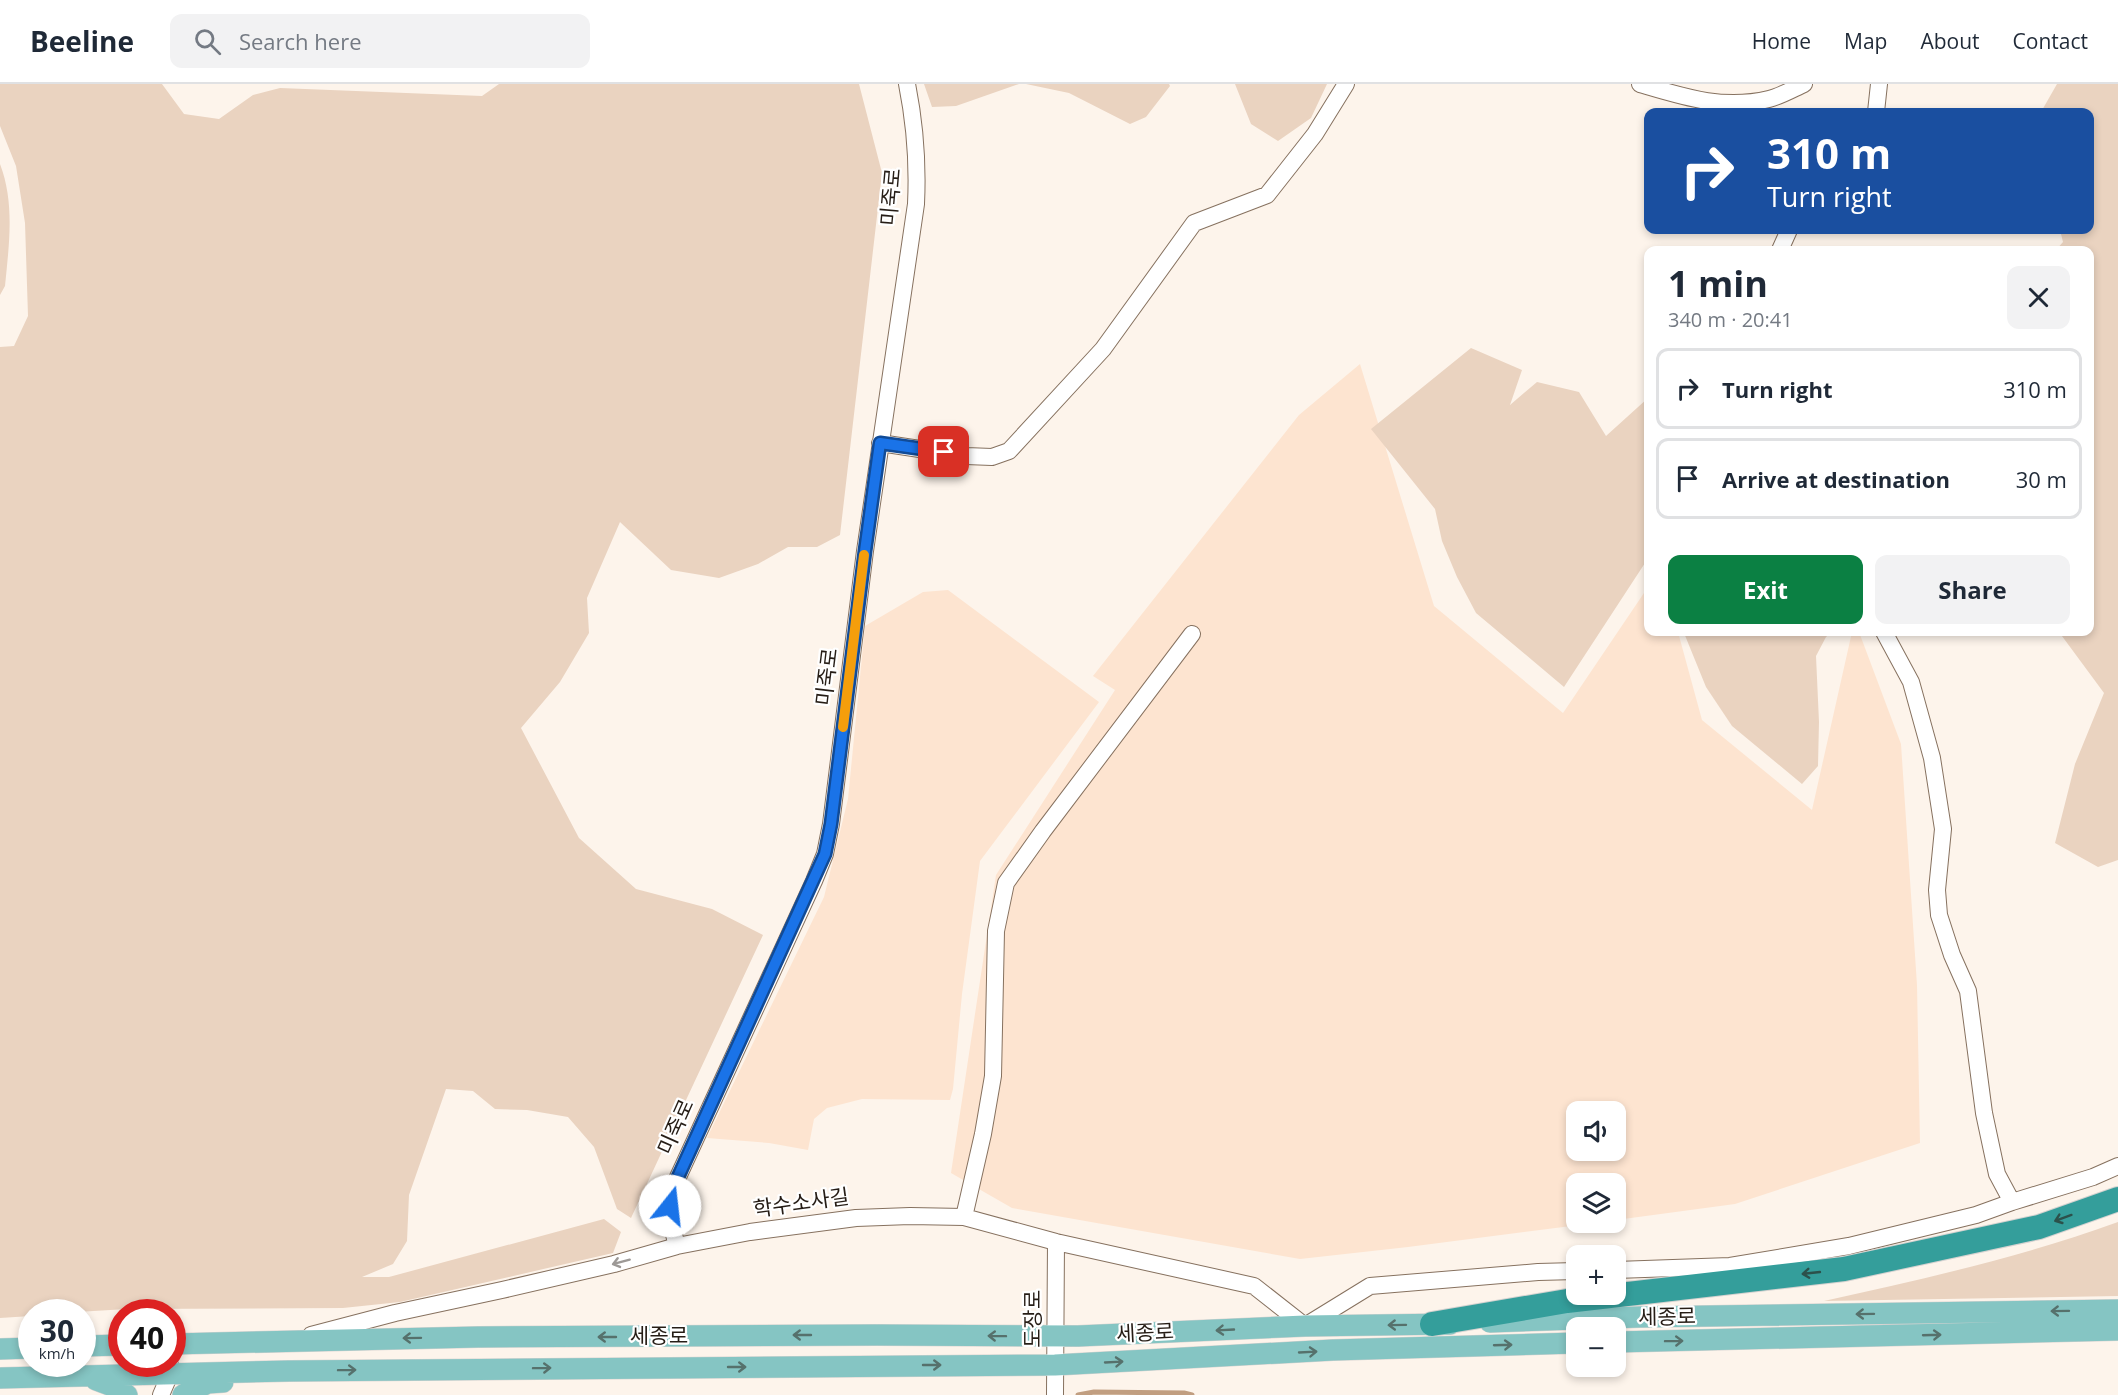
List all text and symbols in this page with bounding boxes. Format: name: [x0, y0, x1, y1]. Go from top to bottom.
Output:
search box: [170, 14, 590, 68]
text: Beeline: [30, 22, 134, 60]
icon: search: [191, 25, 224, 58]
text: Search here: [239, 26, 362, 56]
text: Home: [1752, 27, 1811, 55]
text: Map: [1844, 27, 1887, 55]
text: About: [1920, 27, 1980, 55]
text: Contact: [2013, 27, 2088, 55]
text: 310 m: [1767, 124, 1891, 181]
icon: right: [1668, 132, 1746, 210]
street label: 미죽로: [874, 167, 906, 227]
text: Turn right: [1767, 178, 1892, 215]
text: 1 min: [1668, 259, 1768, 308]
button: close: [2007, 266, 2070, 329]
text: 340 m · 20:41: [1668, 306, 1793, 333]
icon: right: [1671, 372, 1704, 405]
text: Turn right: [1722, 374, 1833, 404]
text: 310 m: [2003, 374, 2067, 404]
pin: [918, 426, 969, 477]
icon: arrive: [927, 435, 960, 468]
icon: arrive: [1671, 462, 1704, 495]
text: Arrive at destination: [1722, 464, 1950, 494]
text: 30 m: [2016, 464, 2067, 494]
button: Exit: [1668, 555, 1863, 624]
button: Share: [1875, 555, 2070, 624]
street label: 미죽로: [809, 646, 843, 707]
street label: 미죽로: [651, 1094, 700, 1159]
map controls: [1566, 1101, 1626, 1377]
button: sound: [1566, 1101, 1626, 1161]
button: layers: [1566, 1173, 1626, 1233]
position arrow: [638, 1174, 702, 1238]
street label: 학수소사길: [751, 1181, 851, 1223]
one-way arrow: [2054, 1214, 2073, 1225]
button: +: [1566, 1245, 1626, 1305]
one-way arrow: [611, 1257, 630, 1268]
one-way arrow: [1802, 1267, 1822, 1278]
street label: 도장로: [1018, 1290, 1046, 1348]
speed limit sign: 40: [108, 1299, 186, 1377]
street label: 세종로: [1638, 1301, 1696, 1331]
one-way arrow: [2050, 1305, 2070, 1317]
one-way arrow: [1855, 1308, 1875, 1320]
text: 30: [40, 1310, 74, 1351]
street label: 세종로: [1115, 1317, 1175, 1347]
button: −: [1566, 1317, 1626, 1377]
one-way arrow: [1387, 1319, 1407, 1331]
street label: 세종로: [630, 1321, 688, 1349]
one-way arrow: [1216, 1324, 1236, 1335]
one-way arrow: [793, 1329, 813, 1341]
one-way arrow: [1921, 1329, 1941, 1341]
one-way arrow: [988, 1330, 1008, 1342]
one-way arrow: [598, 1331, 618, 1342]
one-way arrow: [403, 1333, 423, 1344]
one-way arrow: [1663, 1335, 1683, 1347]
one-way arrow: [1493, 1339, 1513, 1350]
text: km/h: [39, 1343, 75, 1363]
one-way arrow: [1298, 1346, 1318, 1357]
one-way arrow: [1103, 1356, 1123, 1367]
one-way arrow: [922, 1359, 942, 1371]
one-way arrow: [727, 1361, 747, 1373]
one-way arrow: [532, 1362, 552, 1374]
one-way arrow: [337, 1364, 357, 1376]

